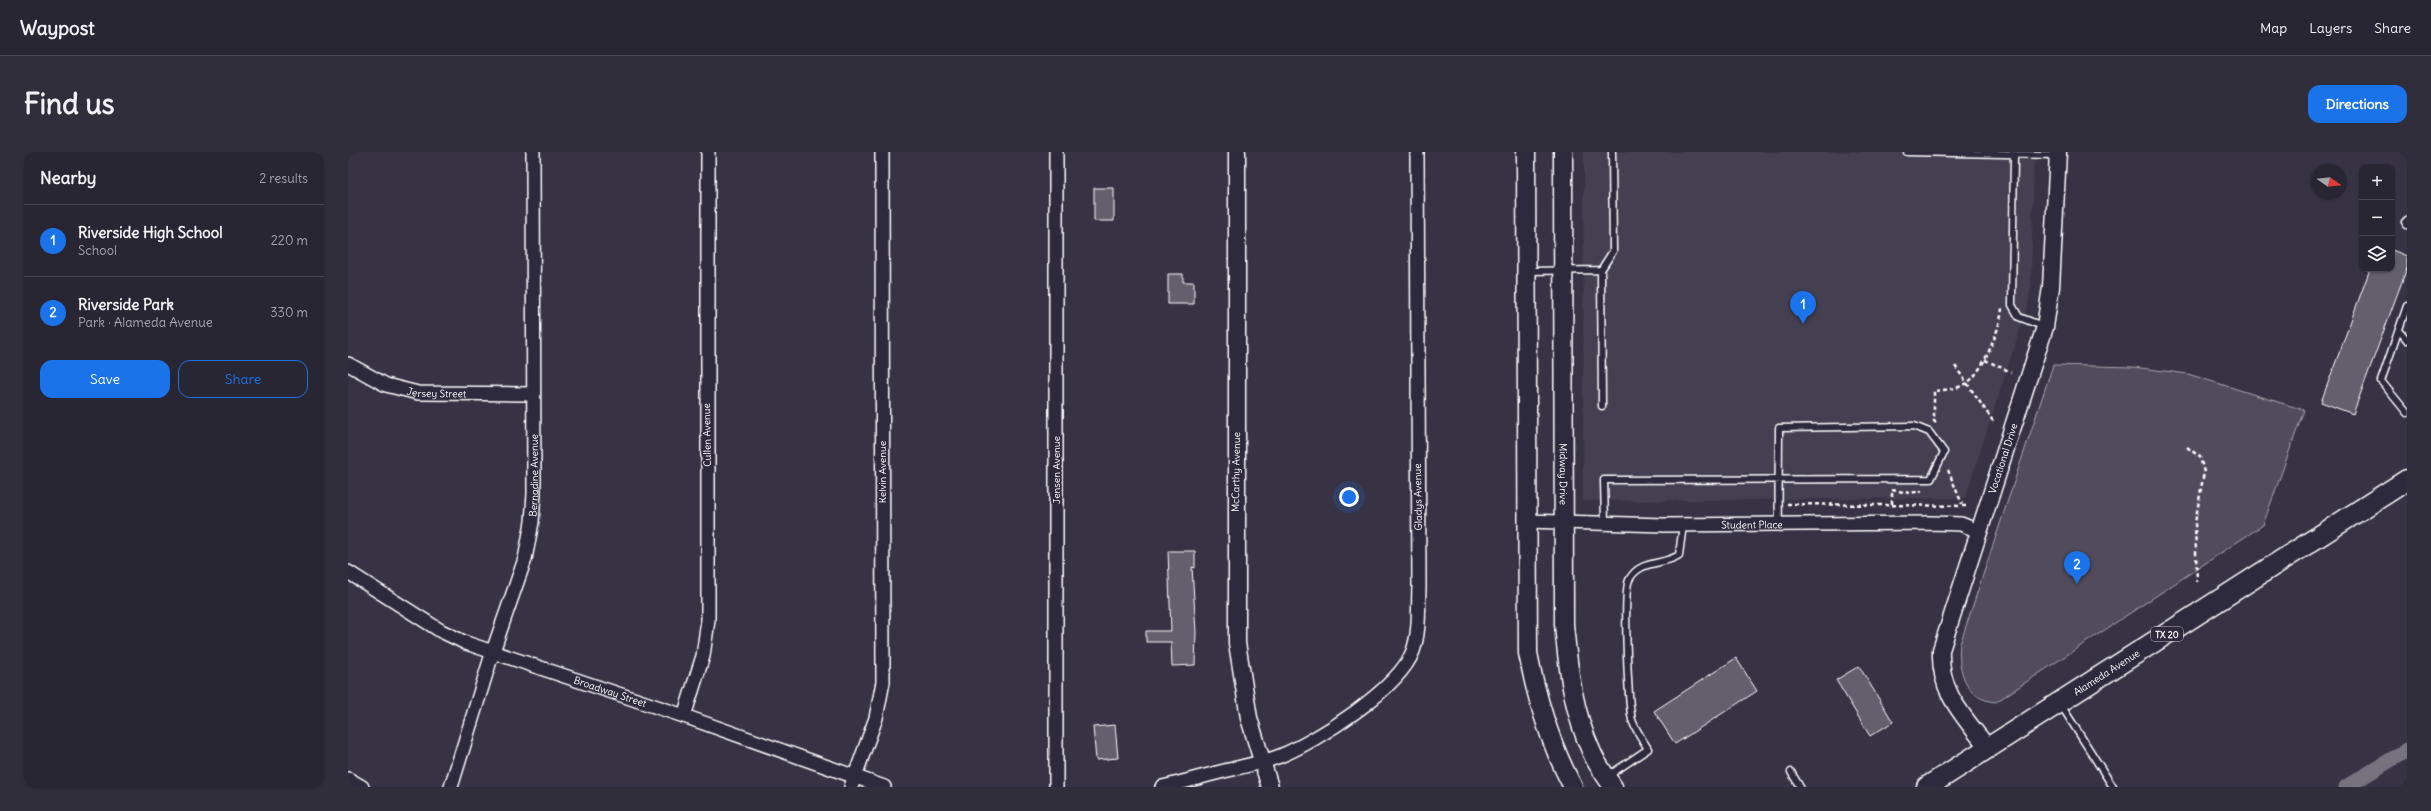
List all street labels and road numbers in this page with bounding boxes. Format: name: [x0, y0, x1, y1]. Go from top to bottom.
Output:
street label: Jersey Street: [406, 384, 467, 400]
street label: Cullen Avenue: [700, 403, 714, 467]
street label: Vocational Drive: [1985, 421, 2020, 495]
street label: McCarthy Avenue: [1229, 432, 1243, 512]
street label: Bernadine Avenue: [526, 434, 541, 517]
street label: Jensen Avenue: [1050, 436, 1063, 504]
street label: Kelvin Avenue: [876, 441, 889, 503]
street label: Midway Drive: [1557, 443, 1570, 505]
street label: Gladys Avenue: [1411, 463, 1425, 531]
street label: Student Place: [1721, 518, 1783, 531]
road number: TX 20: [2151, 627, 2183, 641]
street label: Alameda Avenue: [2071, 646, 2142, 698]
street label: Broadway Street: [572, 673, 649, 710]

